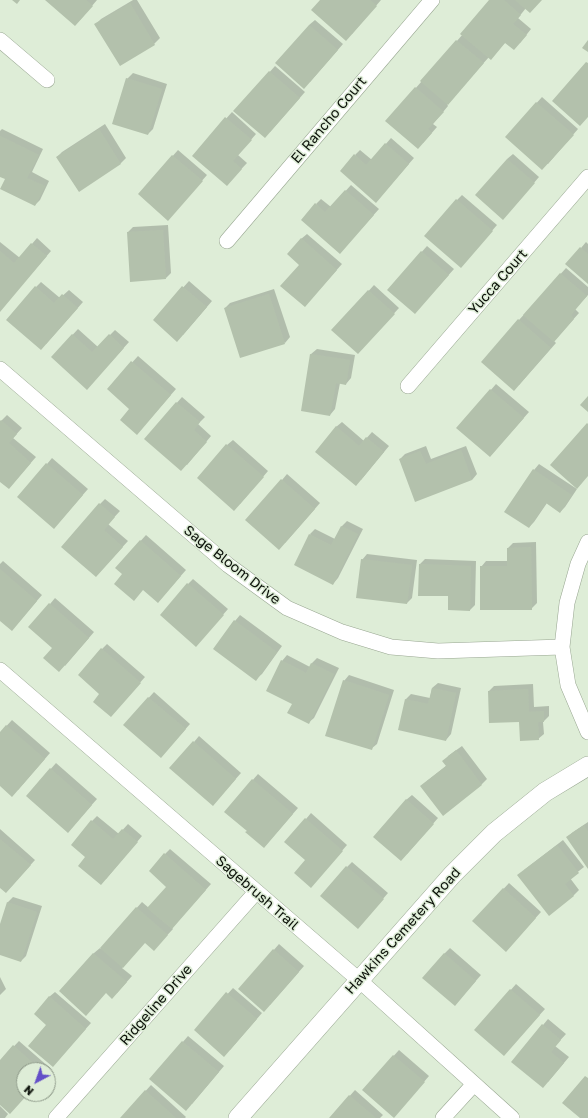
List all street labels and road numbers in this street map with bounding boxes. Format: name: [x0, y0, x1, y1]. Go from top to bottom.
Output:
street label: El Rancho Court: [288, 73, 370, 167]
street label: Yucca Court: [465, 246, 531, 318]
street label: Sage Bloom Drive: [180, 522, 284, 608]
street label: Sagebrush Trail: [212, 852, 302, 934]
street label: Hawkins Cemetery Road: [342, 864, 464, 998]
street label: Ridgeline Drive: [116, 961, 196, 1049]

